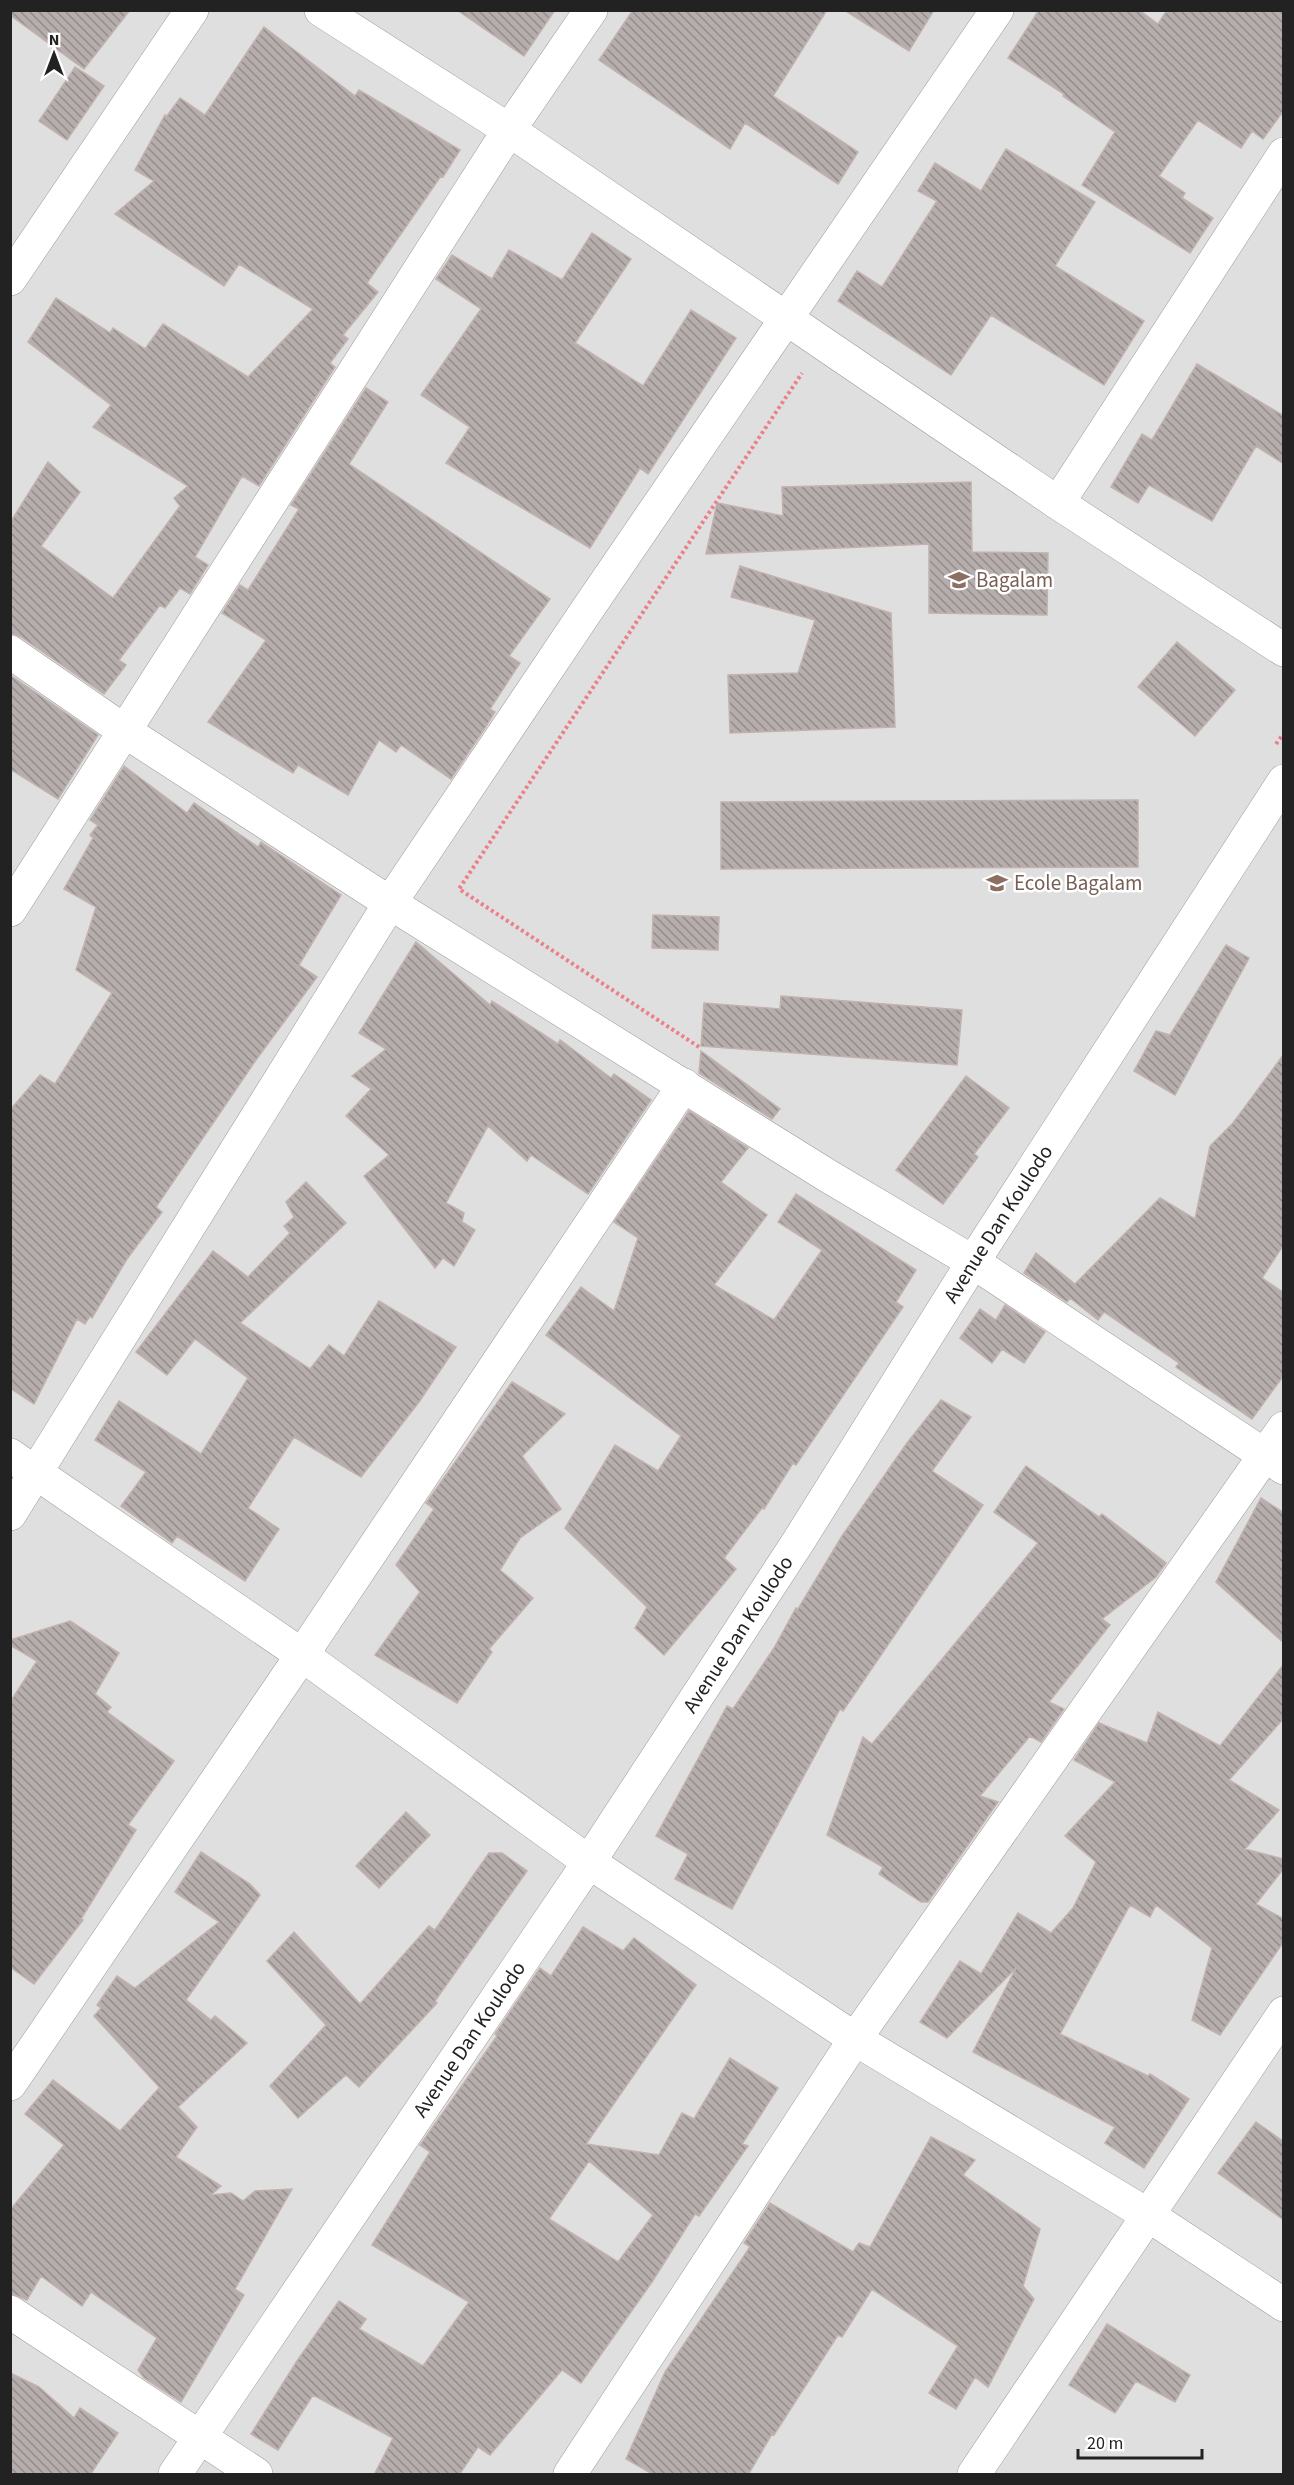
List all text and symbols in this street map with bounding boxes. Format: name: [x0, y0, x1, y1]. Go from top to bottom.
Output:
north arrow: [24, 24, 84, 84]
text: N: [49, 29, 59, 51]
place label: Bagalam: [976, 565, 1053, 595]
school or university icon: Bagalam: [947, 568, 971, 592]
place label: Ecole Bagalam: [1014, 868, 1142, 898]
school or university icon: Ecole Bagalam: [985, 871, 1009, 895]
street label: Avenue Dan Koulodo: [936, 1139, 1060, 1309]
street label: Avenue Dan Koulodo: [675, 1549, 800, 1719]
street label: Avenue Dan Koulodo: [406, 1955, 533, 2123]
scale bar: [1078, 2422, 1202, 2460]
text: 20 m: [1087, 2431, 1123, 2456]

